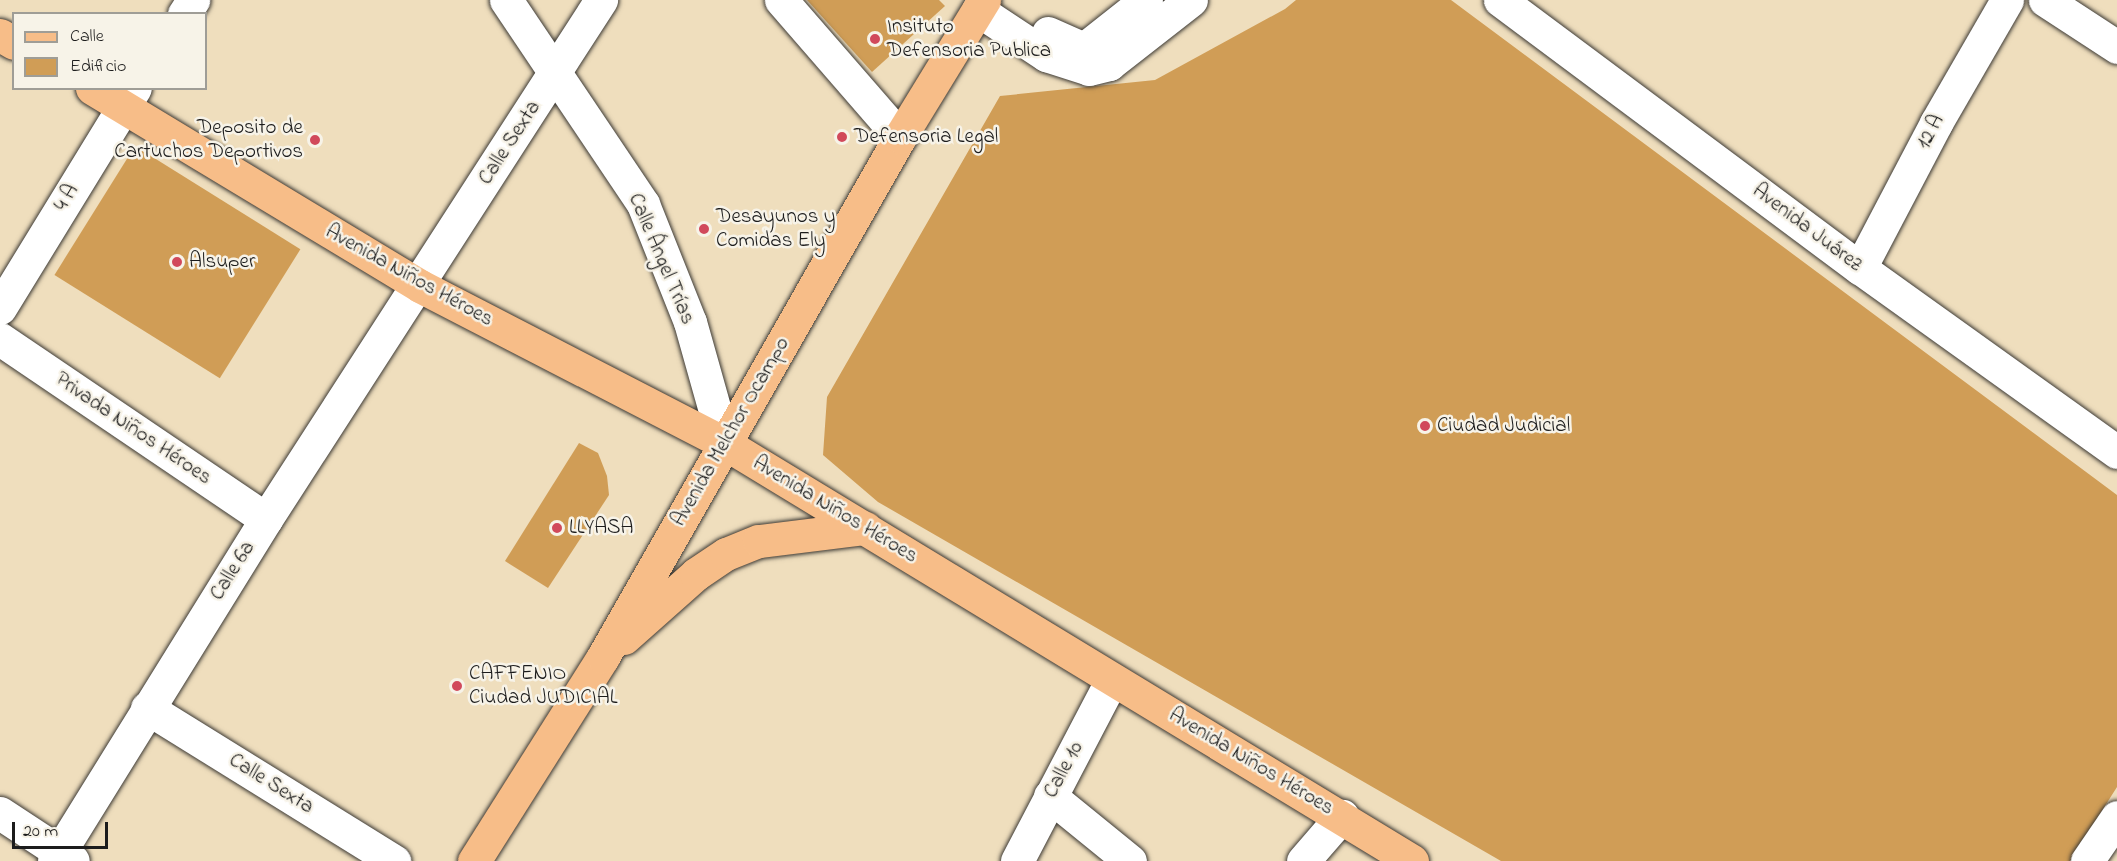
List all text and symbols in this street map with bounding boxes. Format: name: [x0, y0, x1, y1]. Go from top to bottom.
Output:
legend: [12, 12, 207, 90]
place label: Insituto Defensoria Publica: [887, 14, 1051, 64]
text: Calle: [70, 24, 104, 50]
marker: Insituto Defensoria Publica: [868, 32, 882, 46]
text: Edificio: [70, 54, 126, 80]
street label: Calle Sexta: [473, 96, 547, 190]
street label: 12 A: [1912, 111, 1950, 153]
place label: Deposito de Cartuchos Deportivos: [114, 115, 303, 165]
place label: Defensoria Legal: [854, 124, 998, 150]
marker: Defensoria Legal: [835, 130, 849, 144]
marker: Deposito de Cartuchos Deportivos: [308, 133, 322, 147]
street label: Avenida Juárez: [1747, 178, 1867, 278]
street label: 4 A: [49, 180, 85, 216]
street label: Calle Ángel Trías: [622, 190, 700, 328]
place label: Desayunos y Comidas Ely: [716, 204, 835, 254]
street label: Avenida Niños Héroes: [321, 219, 497, 333]
marker: Desayunos y Comidas Ely: [697, 222, 711, 236]
place label: Alsuper: [189, 249, 255, 275]
marker: Alsuper: [170, 255, 184, 269]
street label: Avenida Melchor Ocampo: [666, 333, 796, 531]
street label: Privada Niños Héroes: [50, 367, 216, 491]
place label: Ciudad Judicial: [1437, 413, 1570, 439]
marker: Ciudad Judicial: [1418, 419, 1432, 433]
street label: Avenida Niños Héroes: [748, 451, 922, 569]
place label: LLYASA: [569, 515, 634, 541]
marker: LLYASA: [550, 521, 564, 535]
street label: Calle 6a: [205, 537, 261, 605]
place label: CAFFENIO Ciudad JUDICIAL: [469, 661, 617, 711]
marker: CAFFENIO Ciudad JUDICIAL: [450, 679, 464, 693]
street label: Avenida Niños Héroes: [1164, 703, 1338, 821]
street label: Calle 10: [1039, 737, 1089, 803]
street label: Calle Sexta: [224, 748, 318, 820]
scale bar: [15, 810, 111, 848]
text: 20 m: [23, 819, 58, 845]

